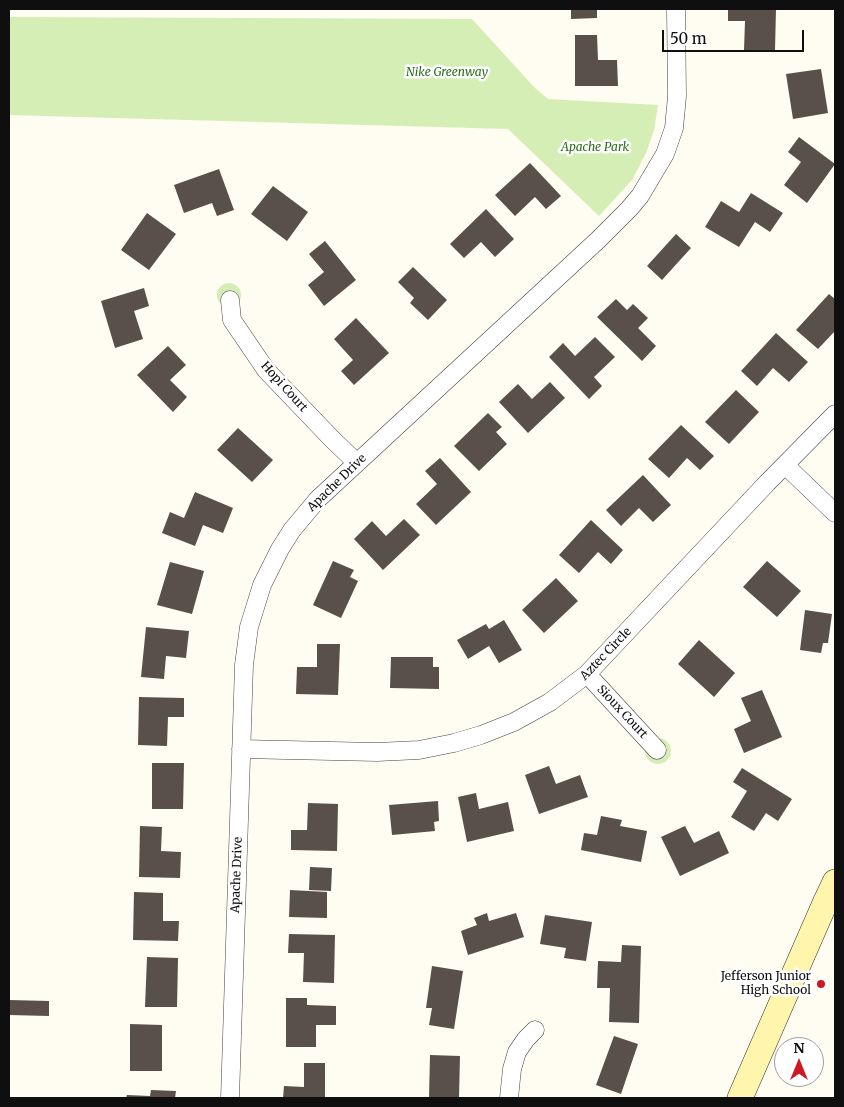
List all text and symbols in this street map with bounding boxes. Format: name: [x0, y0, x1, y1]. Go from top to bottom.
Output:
scale bar: [664, 20, 806, 52]
text: 50 m: [670, 29, 707, 48]
park label: Nike Greenway: [406, 66, 488, 80]
park label: Apache Park: [561, 141, 629, 155]
street label: Hopi Court: [258, 359, 310, 415]
street label: Apache Drive: [305, 451, 369, 515]
street label: Aztec Circle: [577, 625, 635, 683]
street label: Sioux Court: [594, 682, 650, 742]
street label: Apache Drive: [228, 837, 246, 913]
place label: Jefferson Junior High School: [721, 970, 811, 998]
marker: Jefferson Junior High School: [815, 978, 827, 990]
north arrow: [774, 1037, 824, 1087]
text: N: [793, 1039, 805, 1057]

